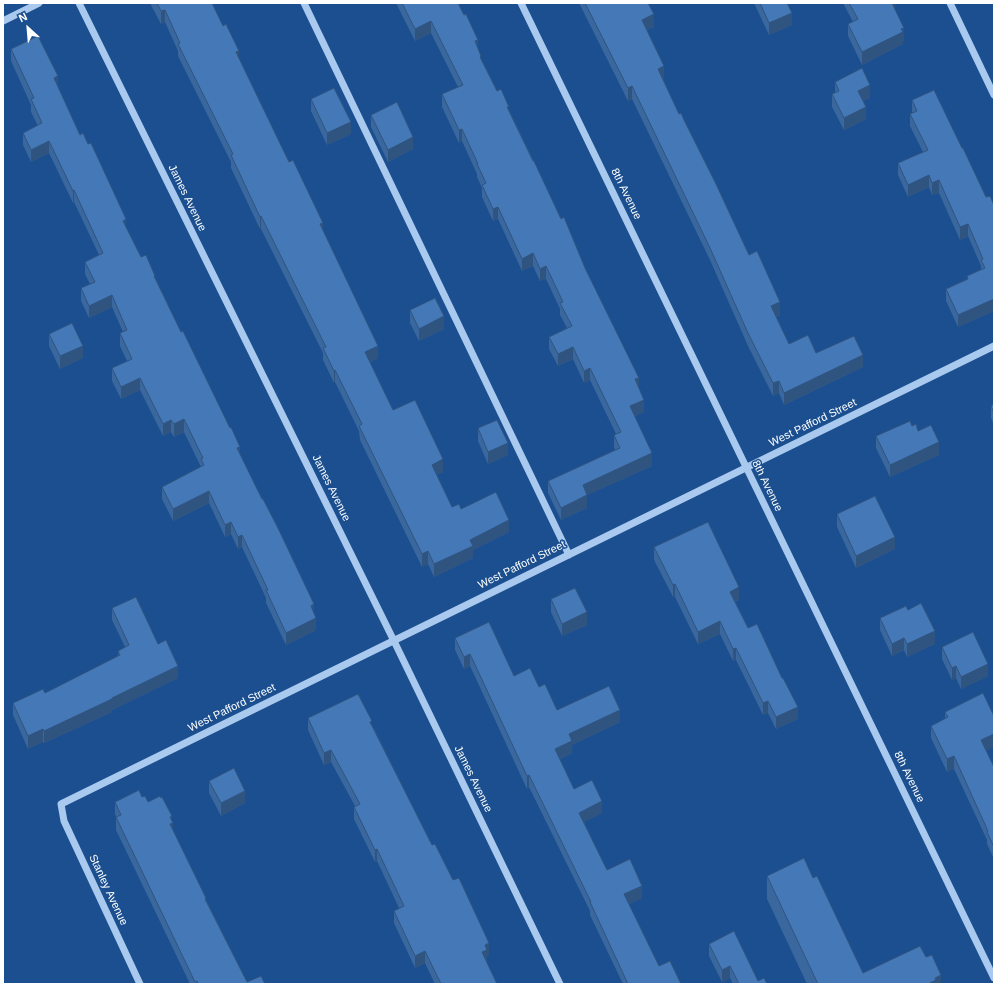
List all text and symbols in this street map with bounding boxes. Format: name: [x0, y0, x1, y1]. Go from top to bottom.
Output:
north arrow: [8, 8, 48, 48]
text: N: [17, 10, 29, 24]
street label: James Avenue: [165, 162, 209, 234]
street label: 8th Avenue: [608, 166, 644, 222]
street label: West Pafford Street: [767, 396, 859, 450]
street label: James Avenue: [309, 452, 353, 524]
street label: 8th Avenue: [749, 458, 785, 514]
street label: West Pafford Street: [476, 538, 568, 592]
street label: West Pafford Street: [186, 681, 278, 735]
street label: James Avenue: [451, 743, 495, 815]
street label: 8th Avenue: [891, 749, 927, 805]
street label: Stanley Avenue: [86, 852, 130, 928]

